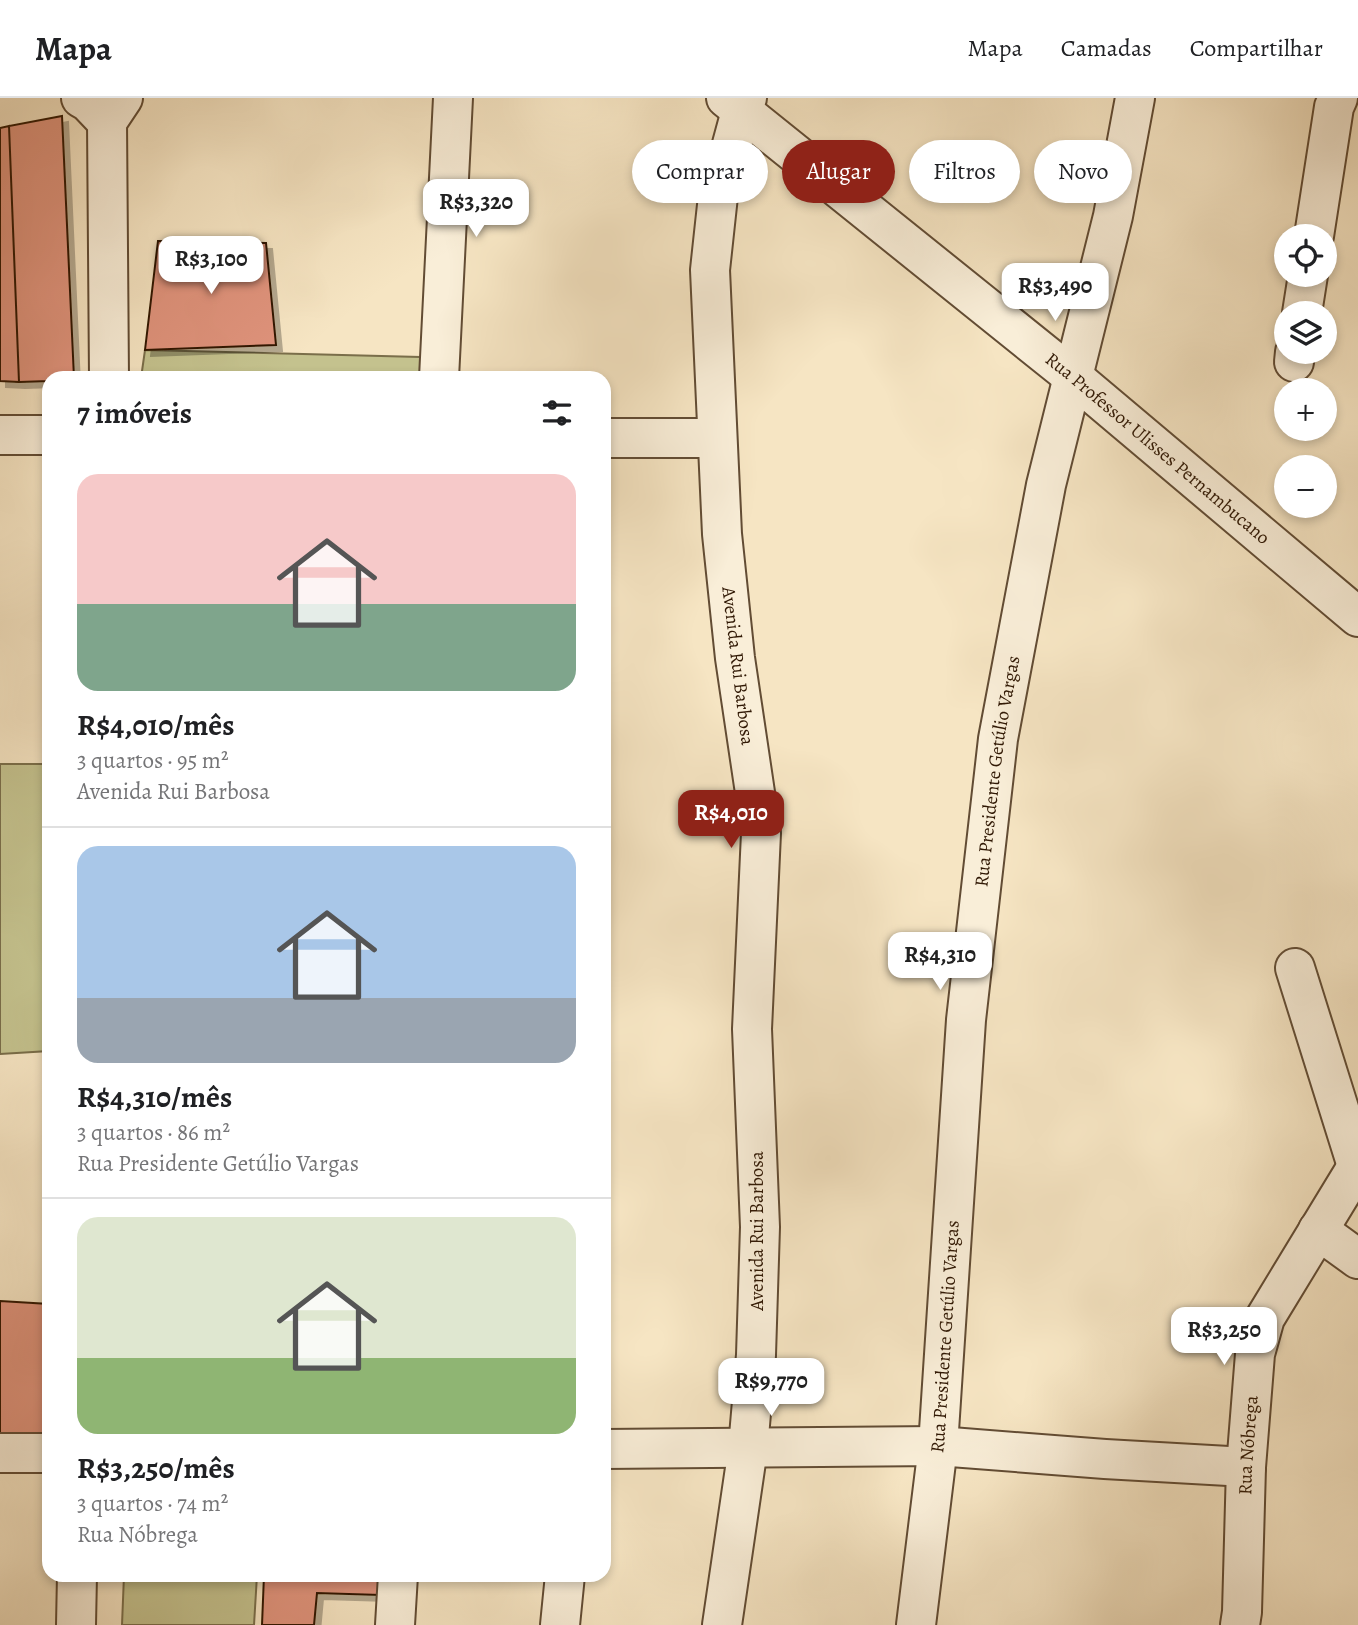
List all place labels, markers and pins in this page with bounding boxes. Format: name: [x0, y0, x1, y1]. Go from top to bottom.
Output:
pin: R$3,320: [411, 180, 541, 239]
pin: R$3,100: [146, 236, 276, 296]
pin: R$3,490: [990, 264, 1120, 323]
pin: R$4,010: [666, 790, 796, 850]
pin: R$4,310: [875, 932, 1005, 992]
pin: R$3,250: [1159, 1308, 1289, 1367]
pin: R$9,770: [706, 1358, 836, 1418]

